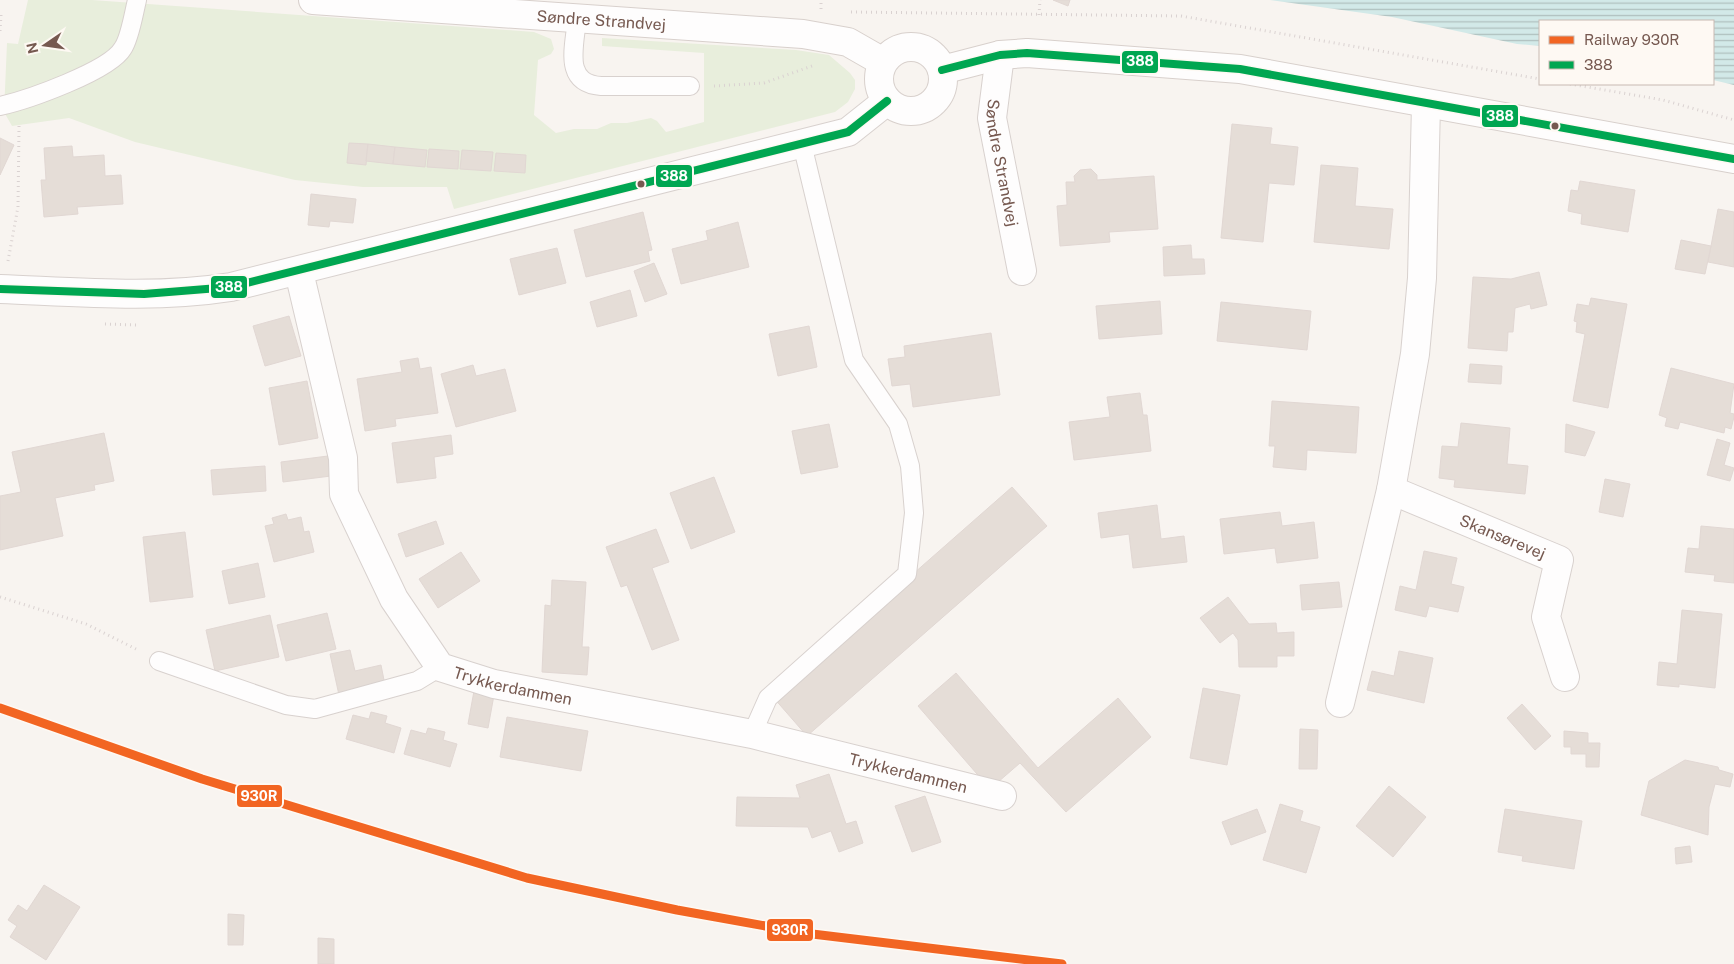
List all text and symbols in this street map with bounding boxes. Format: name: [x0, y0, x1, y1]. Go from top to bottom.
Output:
street label: Søndre Strandvej: [536, 7, 667, 34]
north arrow: [20, 20, 70, 70]
legend: [1539, 20, 1714, 85]
text: Railway 930R: [1584, 31, 1679, 48]
text: N: [23, 41, 41, 55]
line badge: 388: [1121, 50, 1159, 74]
text: 388: [1126, 53, 1154, 69]
text: 388: [1584, 56, 1613, 73]
street label: Søndre Strandvej: [982, 98, 1022, 228]
line badge: 388: [1481, 104, 1519, 128]
text: 388: [1486, 108, 1514, 124]
unlabelled marker: [1550, 121, 1560, 131]
line badge: 388: [655, 164, 693, 188]
text: 388: [660, 168, 688, 184]
unlabelled marker: [636, 179, 646, 189]
line badge: 388: [210, 275, 248, 299]
text: 388: [215, 279, 243, 295]
street label: Skansørevej: [1457, 511, 1548, 563]
street label: Trykkerdammen: [451, 663, 574, 709]
street label: Trykkerdammen: [847, 749, 969, 797]
line badge: 930R: [236, 784, 283, 808]
text: 930R: [240, 788, 278, 804]
line badge: 930R: [766, 918, 814, 942]
text: 930R: [771, 922, 809, 938]

